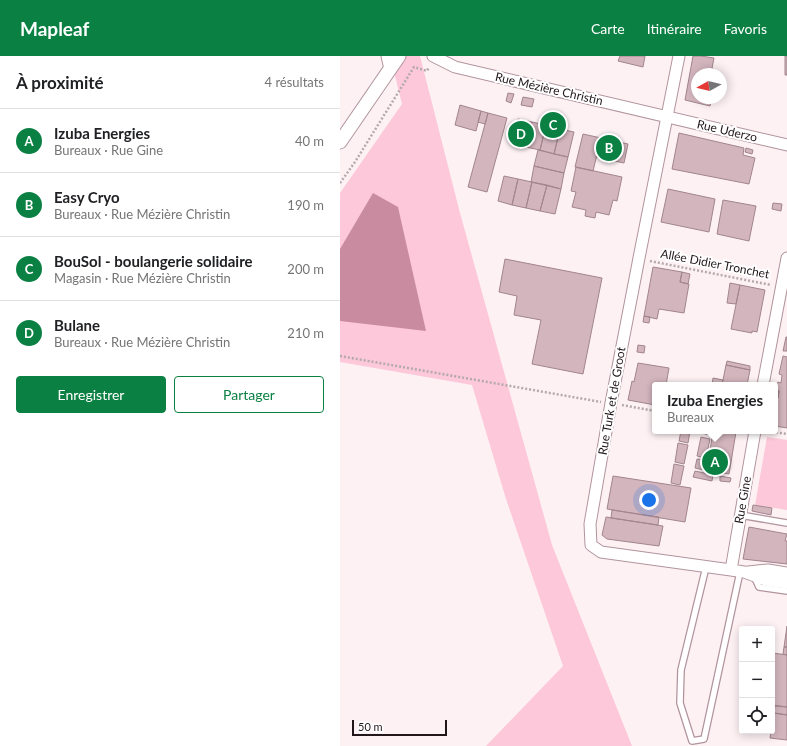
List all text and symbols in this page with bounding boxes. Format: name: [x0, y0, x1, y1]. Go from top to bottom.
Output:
text: Mapleaf: [20, 17, 89, 40]
text: Carte: [591, 20, 625, 37]
text: Itinéraire: [647, 20, 702, 37]
text: Favoris: [724, 20, 767, 37]
north arrow: [691, 68, 727, 104]
street label: Rue Mézière Christin: [494, 69, 604, 108]
text: À proximité: [16, 72, 104, 93]
text: 4 résultats: [265, 74, 324, 90]
pin: C: [540, 110, 566, 140]
street label: Rue Uderzo: [695, 116, 759, 145]
pin: D: [508, 119, 534, 149]
text: Izuba Energies: [54, 124, 150, 142]
text: A: [24, 133, 34, 149]
text: 40 m: [295, 133, 324, 149]
pin: B: [596, 133, 622, 163]
text: Bureaux · Rue Gine: [54, 142, 163, 158]
text: Easy Cryo: [54, 188, 120, 206]
text: B: [25, 197, 33, 213]
text: 190 m: [287, 197, 324, 213]
text: Bureaux · Rue Mézière Christin: [54, 206, 230, 222]
street label: Allée Didier Tronchet: [659, 246, 771, 282]
text: BouSol - boulangerie solidaire: [54, 252, 253, 270]
text: C: [25, 261, 33, 277]
text: 200 m: [287, 261, 324, 277]
text: Magasin · Rue Mézière Christin: [54, 270, 231, 286]
text: Bulane: [54, 316, 100, 334]
text: D: [24, 325, 34, 341]
text: 210 m: [287, 325, 324, 341]
text: Bureaux · Rue Mézière Christin: [54, 334, 230, 350]
street label: Rue Turk et de Groot: [595, 345, 629, 456]
button: Enregistrer: [16, 376, 166, 413]
button: Partager: [174, 376, 324, 413]
popup: [652, 382, 778, 434]
text: Izuba Energies: [667, 391, 763, 409]
text: Bureaux: [667, 409, 714, 425]
pin: A: [702, 447, 728, 477]
street label: Rue Gine: [731, 475, 754, 525]
your location: [639, 490, 659, 510]
map controls: [739, 626, 775, 734]
button: +: [739, 626, 775, 662]
button: −: [739, 662, 775, 698]
button: locate: [739, 698, 775, 734]
scale bar: [352, 718, 447, 737]
text: 50 m: [358, 720, 383, 733]

